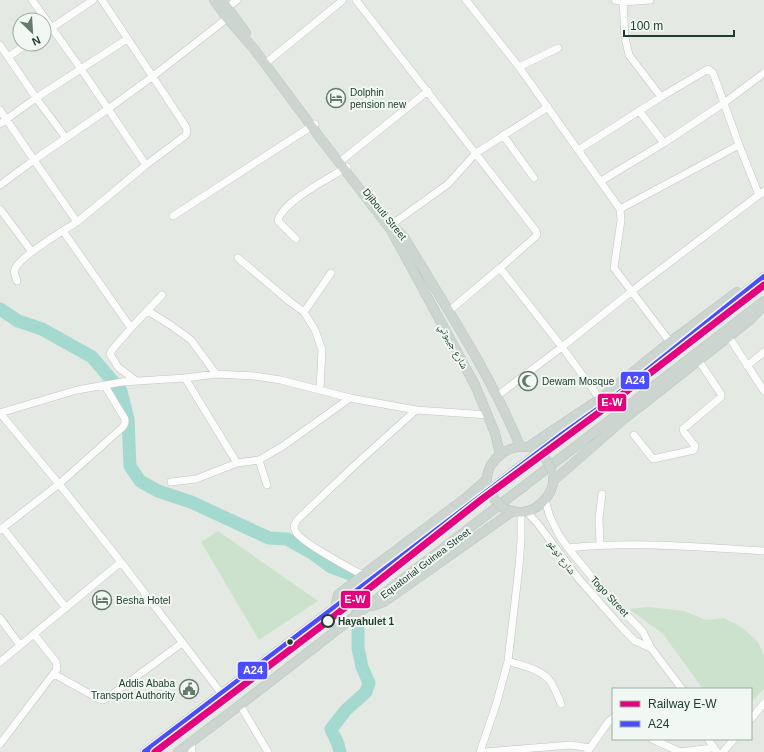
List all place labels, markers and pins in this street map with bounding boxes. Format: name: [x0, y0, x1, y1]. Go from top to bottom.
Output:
hotel icon: Dolphin pension new: [325, 87, 347, 109]
place label: Dolphin pension new: [350, 87, 407, 110]
mosque icon: Dewam Mosque: [517, 370, 539, 392]
place label: Dewam Mosque: [542, 376, 615, 387]
hotel icon: Besha Hotel: [91, 589, 113, 611]
place label: Besha Hotel: [116, 595, 170, 606]
marker: Hayahulet 1: [321, 614, 335, 628]
place label: Hayahulet 1: [338, 616, 395, 627]
unlabelled marker: [285, 637, 295, 647]
place label: Addis Ababa Transport Authority: [91, 678, 175, 701]
public building icon: Addis Ababa Transport Authority: [178, 678, 200, 700]

